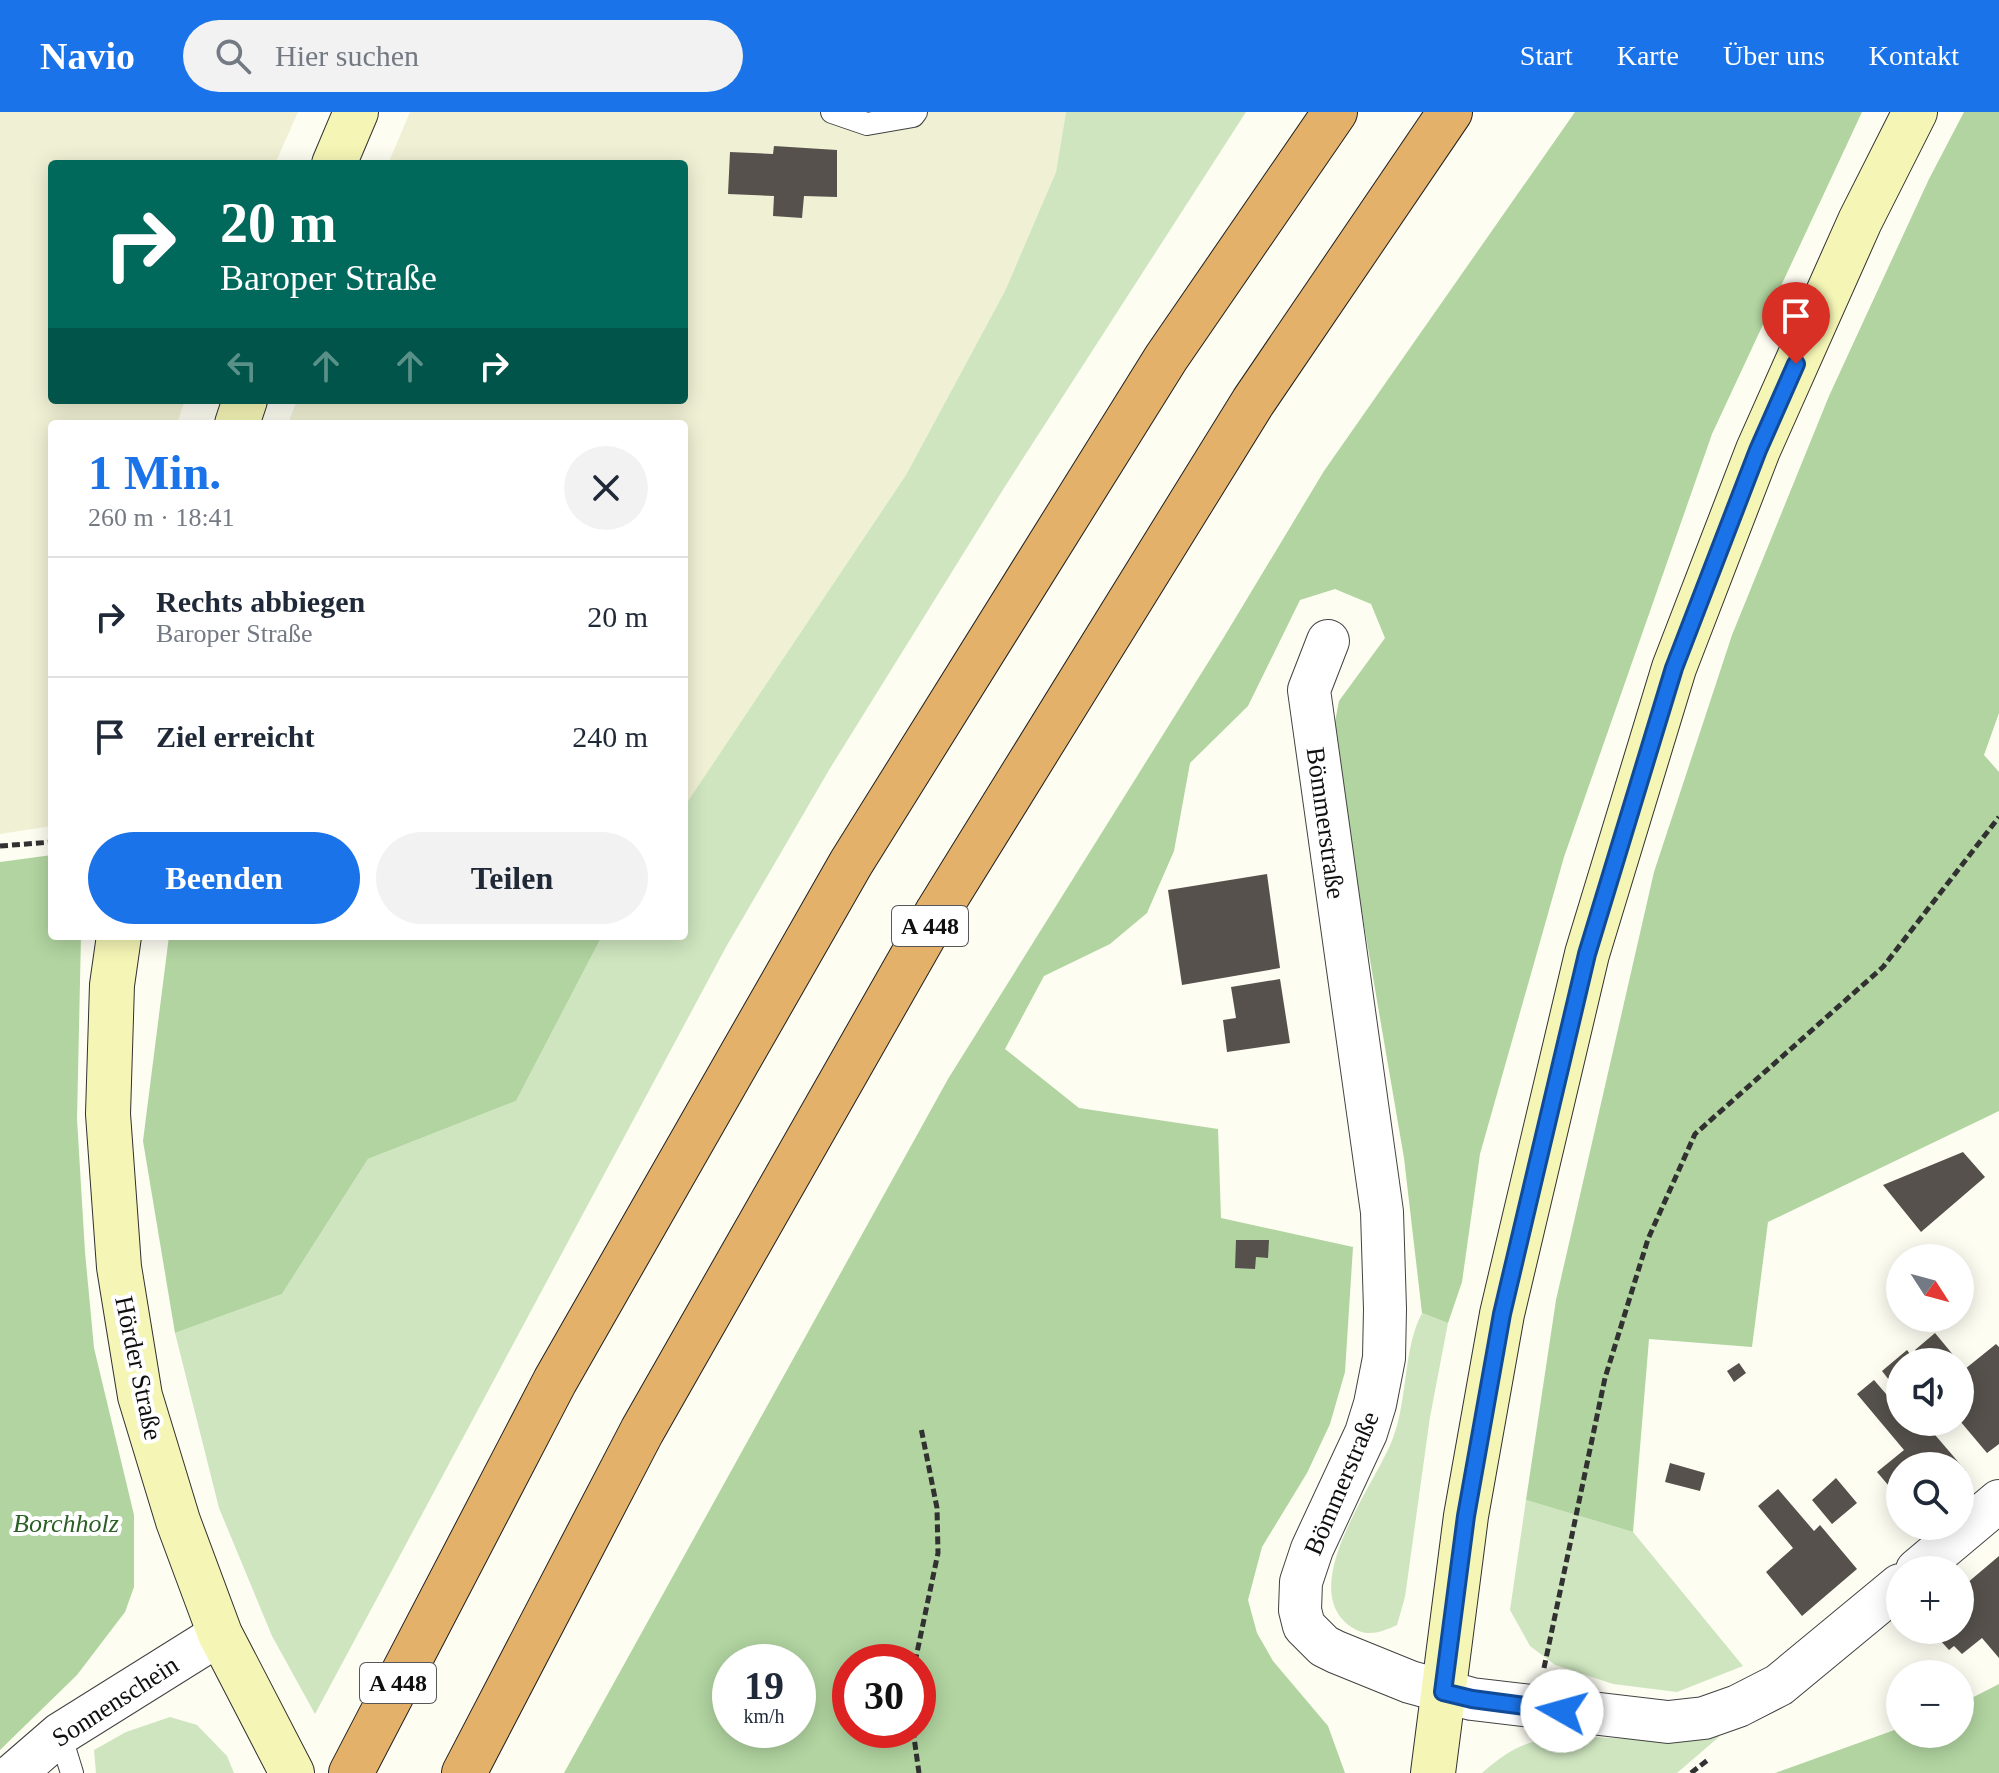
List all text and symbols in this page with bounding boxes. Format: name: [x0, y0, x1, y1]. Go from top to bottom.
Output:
search box: [183, 20, 743, 92]
icon: search: [211, 34, 255, 78]
text: Navio: [40, 35, 135, 77]
text: Hier suchen: [275, 39, 419, 72]
text: Start: [1520, 40, 1573, 71]
text: Karte: [1617, 40, 1679, 71]
text: Über uns: [1723, 40, 1825, 71]
text: Kontakt: [1869, 40, 1959, 71]
icon: right: [88, 192, 192, 296]
text: 20 m: [220, 192, 337, 254]
text: Baroper Straße: [220, 258, 437, 298]
pin: [1762, 282, 1830, 364]
icon: arrive: [1774, 294, 1818, 338]
icon: left: [220, 344, 264, 388]
icon: ahead: [304, 344, 348, 388]
icon: ahead: [388, 344, 432, 388]
icon: right: [472, 344, 516, 388]
text: 1 Min.: [88, 446, 221, 499]
button: close: [564, 446, 648, 530]
text: 260 m · 18:41: [88, 503, 235, 532]
text: Rechts abbiegen: [156, 585, 365, 618]
icon: right: [88, 595, 132, 639]
text: 20 m: [587, 600, 648, 633]
text: Baroper Straße: [156, 619, 313, 648]
icon: arrive: [88, 715, 132, 759]
text: Ziel erreicht: [156, 720, 315, 753]
text: 240 m: [572, 720, 648, 753]
street label: Bömmerstraße: [1300, 745, 1351, 901]
button: Beenden: [88, 832, 360, 924]
button: Teilen: [376, 832, 648, 924]
road number: A 448: [892, 906, 968, 946]
north arrow: [1886, 1244, 1974, 1332]
map controls: [1886, 1244, 1974, 1748]
street label: Hörder Straße: [109, 1293, 168, 1443]
button: sound: [1886, 1348, 1974, 1436]
street label: Bömmerstraße: [1298, 1407, 1385, 1559]
button: search: [1886, 1452, 1974, 1540]
park label: Borchholz: [13, 1509, 119, 1538]
button: +: [1886, 1556, 1974, 1644]
speed limit sign: 30: [832, 1644, 936, 1748]
street label: Sonnenschein: [47, 1650, 184, 1753]
button: −: [1886, 1660, 1974, 1748]
road number: A 448: [360, 1663, 436, 1703]
text: 19: [744, 1663, 784, 1708]
position arrow: [1520, 1669, 1604, 1753]
text: km/h: [743, 1705, 785, 1727]

